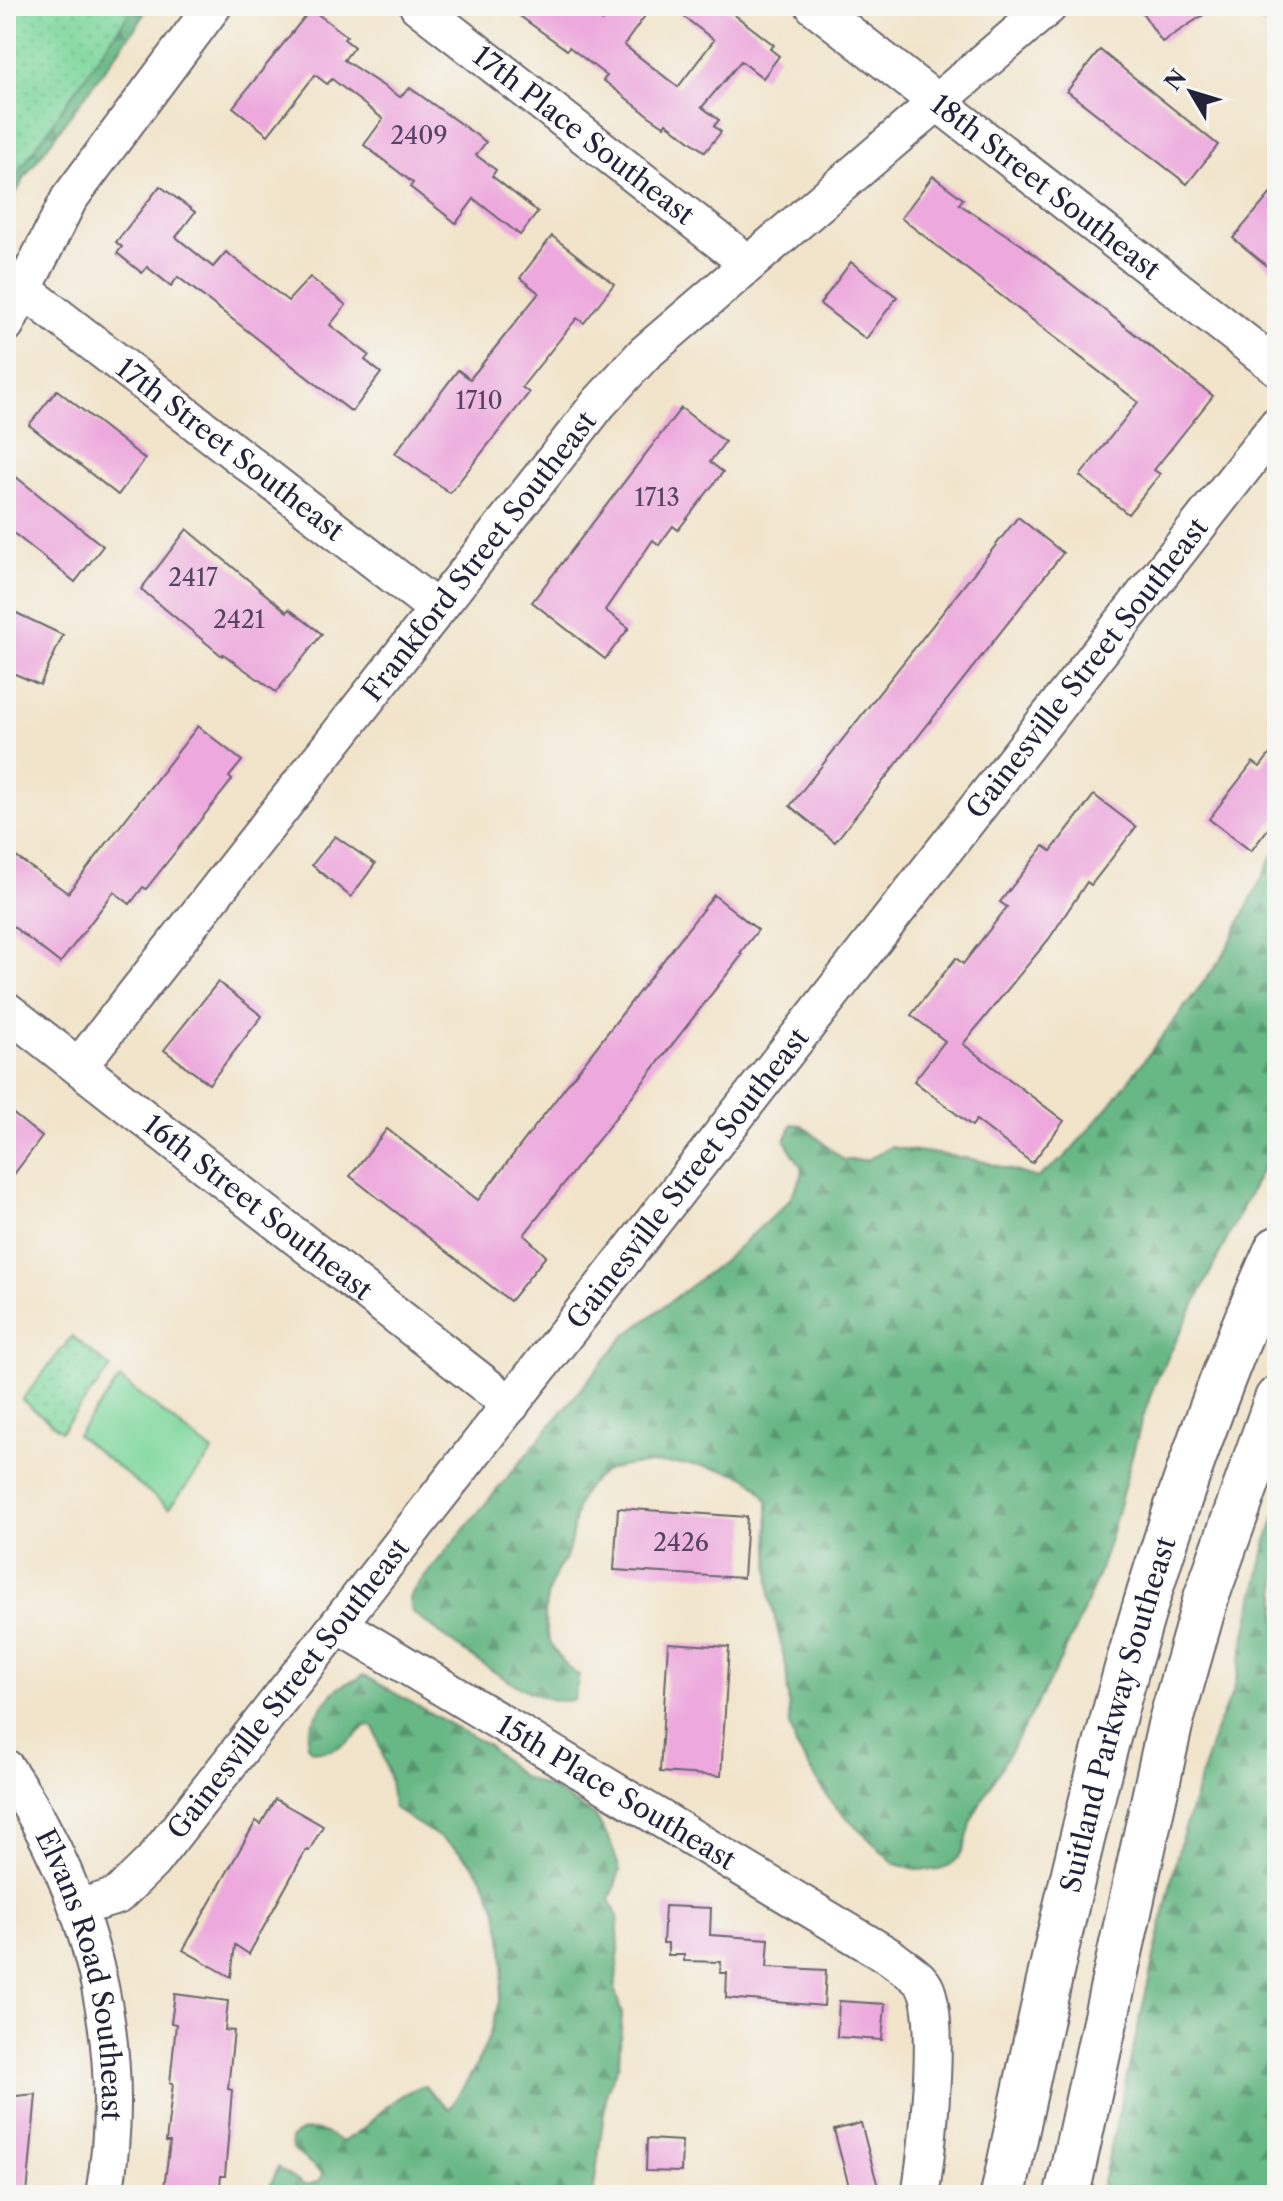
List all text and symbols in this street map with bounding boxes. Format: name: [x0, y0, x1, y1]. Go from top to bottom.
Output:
street label: 17th Place Southeast: [466, 38, 701, 232]
north arrow: [1151, 52, 1231, 132]
text: N: [1159, 64, 1192, 96]
street label: 18th Street Southeast: [925, 87, 1167, 287]
house number: 2409: [391, 121, 447, 150]
street label: 17th Street Southeast: [110, 351, 351, 548]
house number: 1710: [455, 386, 503, 415]
street label: Frankford Street Southeast: [355, 404, 603, 708]
house number: 1713: [634, 483, 680, 512]
street label: Gainesville Street Southeast: [959, 511, 1215, 825]
house number: 2417: [168, 563, 218, 592]
house number: 2421: [213, 605, 265, 634]
street label: Gainesville Street Southeast: [559, 1021, 816, 1335]
street label: 16th Street Southeast: [137, 1107, 379, 1307]
house number: 2426: [653, 1528, 709, 1557]
street label: Gainesville Street Southeast: [160, 1531, 416, 1846]
street label: Suitland Parkway Southeast: [1053, 1532, 1183, 1896]
street label: 15th Place Southeast: [491, 1707, 742, 1877]
street label: Elvans Road Southeast: [29, 1823, 129, 2122]

